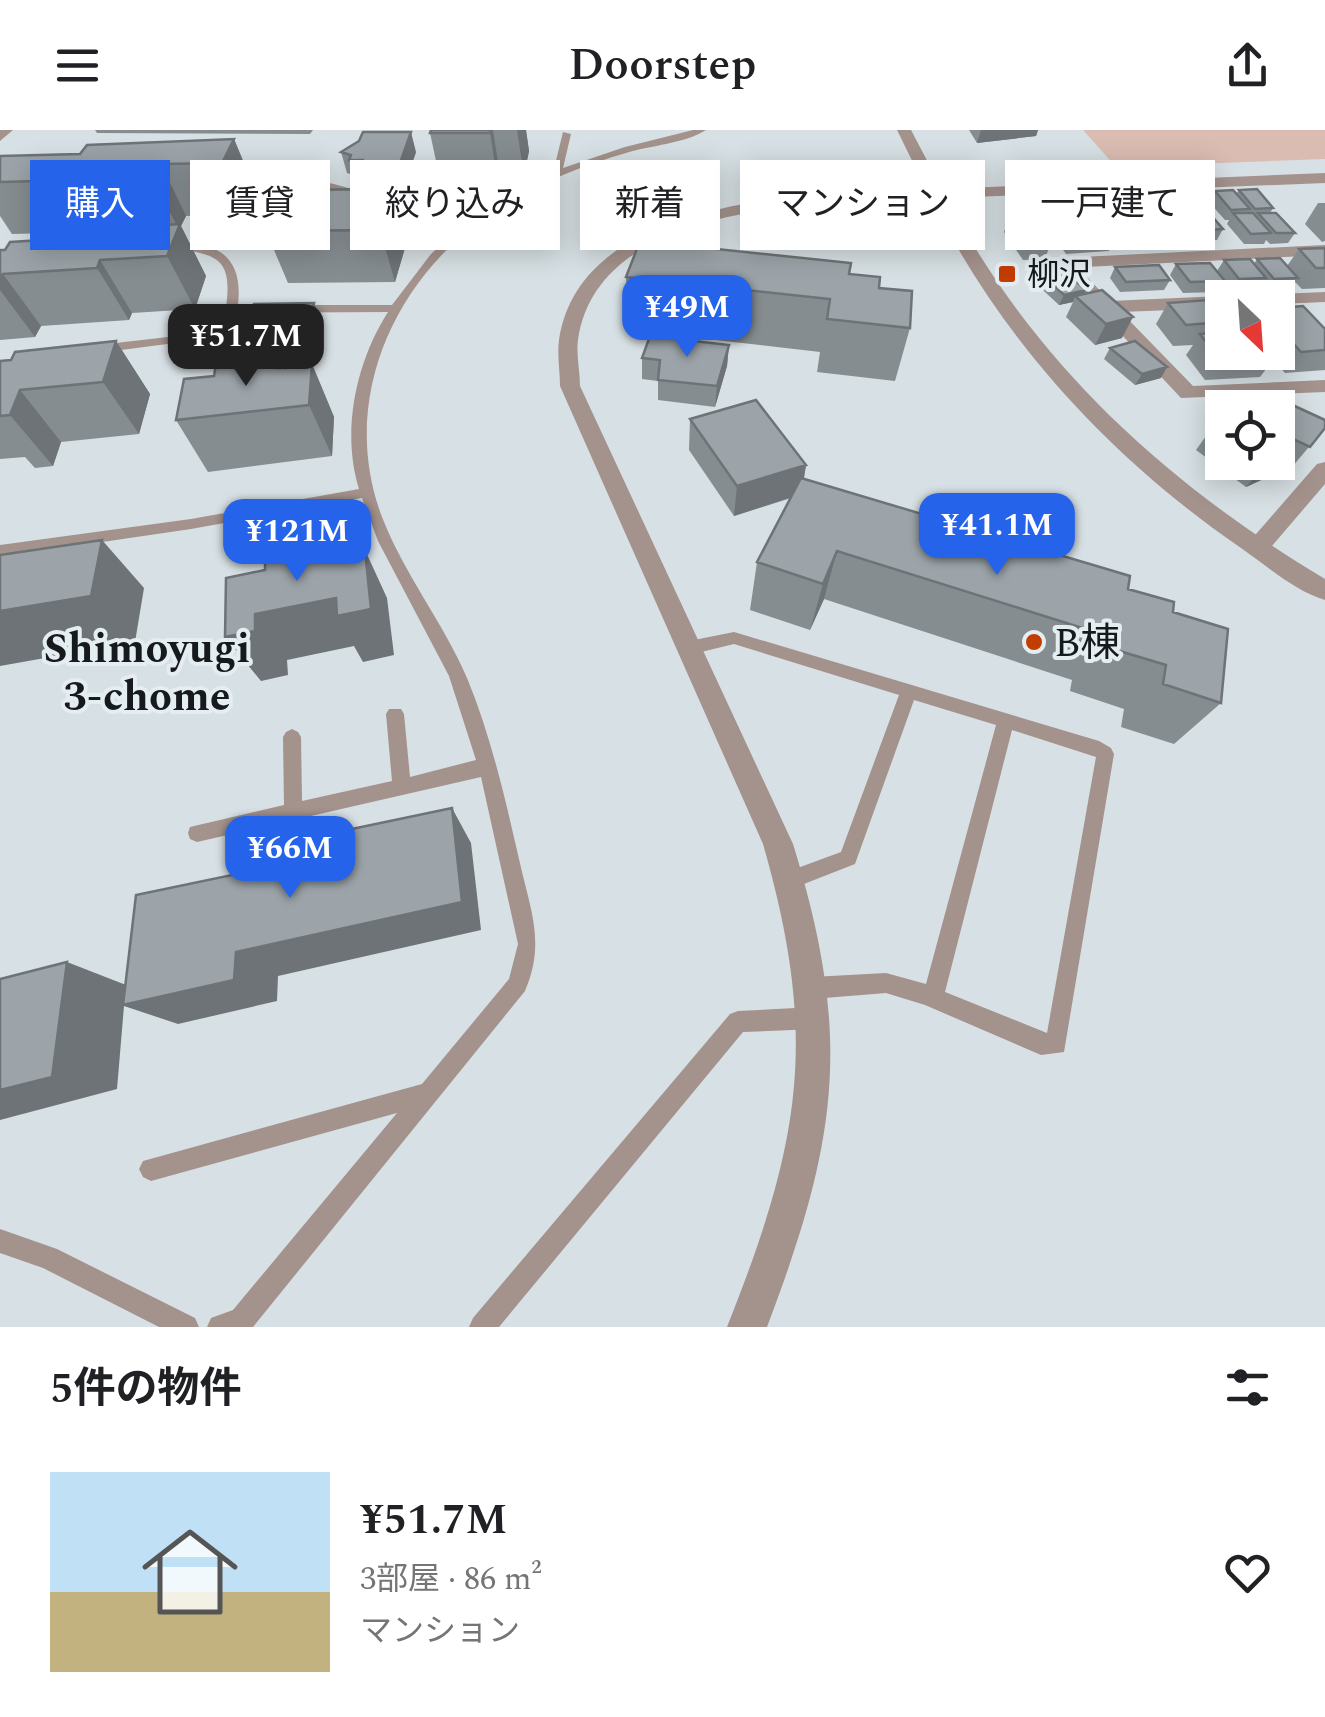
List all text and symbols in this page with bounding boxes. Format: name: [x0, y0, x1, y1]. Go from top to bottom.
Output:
text: Doorstep: [569, 31, 756, 100]
icon: menu: [50, 38, 105, 93]
icon: share: [1220, 38, 1275, 93]
chip: 購入: [30, 160, 170, 250]
chip: 賃貸: [190, 160, 330, 250]
chip: 絞り込み: [350, 160, 560, 250]
chip: 新着: [580, 160, 720, 250]
chip: マンション: [740, 160, 985, 250]
chip: 一戸建て: [1005, 160, 1215, 250]
place label: 柳沢: [1027, 251, 1091, 300]
marker: 柳沢: [996, 263, 1018, 285]
pin: ¥49M: [628, 275, 746, 360]
north arrow: [1205, 280, 1295, 370]
map controls: [1205, 280, 1295, 480]
text: ¥49M: [644, 283, 730, 332]
pin: ¥51.7M: [165, 304, 327, 389]
text: ¥51.7M: [190, 312, 302, 361]
button: locate: [1205, 390, 1295, 480]
pin: ¥41.1M: [916, 493, 1078, 578]
pin: ¥121M: [227, 499, 367, 584]
text: ¥41.1M: [941, 501, 1053, 550]
text: ¥121M: [245, 507, 349, 556]
place label: B棟: [1054, 614, 1120, 675]
district label: Shimoyugi 3-chome: [44, 618, 250, 729]
marker: B棟: [1023, 631, 1045, 653]
pin: ¥66M: [231, 816, 349, 901]
text: ¥66M: [247, 824, 333, 873]
text: 5件の物件: [50, 1358, 242, 1421]
icon: filters: [1220, 1360, 1275, 1415]
text: ¥51.7M: [360, 1489, 507, 1552]
icon: home: [130, 1512, 250, 1632]
icon: heart: [1220, 1545, 1275, 1600]
text: 3部屋 · 86 m²: [360, 1555, 542, 1604]
text: マンション: [360, 1607, 520, 1656]

